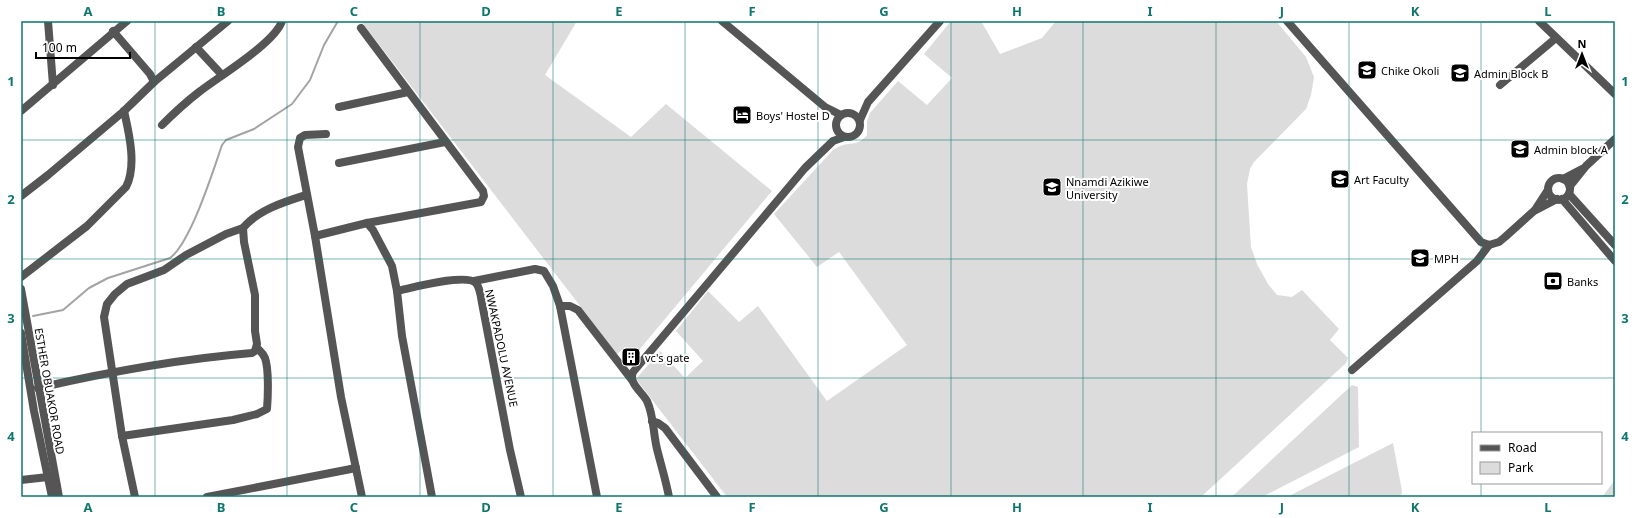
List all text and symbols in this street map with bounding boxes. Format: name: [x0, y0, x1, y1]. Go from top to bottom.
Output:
text: A: [84, 2, 93, 20]
text: B: [217, 2, 225, 20]
text: C: [350, 2, 358, 20]
text: D: [481, 2, 491, 20]
text: E: [615, 2, 623, 20]
text: F: [748, 2, 756, 20]
text: G: [879, 2, 889, 20]
text: H: [1012, 2, 1022, 20]
text: I: [1147, 2, 1153, 20]
text: J: [1279, 2, 1284, 20]
text: K: [1411, 2, 1420, 20]
text: L: [1544, 2, 1552, 20]
scale bar: [36, 34, 130, 60]
north arrow: [1562, 34, 1602, 74]
text: N: [1578, 36, 1586, 51]
text: 100 m: [42, 39, 77, 56]
school or university icon: Chike Okoli: [1356, 59, 1378, 81]
school or university icon: Admin Block B: [1449, 62, 1471, 84]
place label: Chike Okoli: [1381, 63, 1439, 78]
place label: Admin Block B: [1474, 66, 1548, 81]
text: 1: [7, 72, 15, 90]
text: 1: [1621, 72, 1629, 90]
hotel icon: Boys' Hostel D: [731, 104, 753, 126]
place label: Boys' Hostel D: [756, 108, 830, 123]
school or university icon: Admin block A: [1509, 138, 1531, 160]
place label: Admin block A: [1534, 142, 1609, 157]
school or university icon: Art Faculty: [1329, 168, 1351, 190]
place label: Art Faculty: [1354, 172, 1409, 187]
place label: Nnamdi Azikiwe University: [1066, 174, 1149, 202]
school or university icon: Nnamdi Azikiwe University: [1041, 176, 1063, 198]
text: 2: [7, 190, 15, 208]
text: 2: [1621, 190, 1629, 208]
school or university icon: MPH: [1409, 247, 1431, 269]
place label: MPH: [1434, 251, 1459, 266]
bank icon: Banks: [1542, 270, 1564, 292]
place label: Banks: [1567, 274, 1598, 289]
street label: NWAKPADOLU AVENUE: [482, 288, 522, 408]
text: 3: [7, 309, 15, 327]
text: 3: [1621, 309, 1629, 327]
street label: ESTHER OBUAKOR ROAD: [31, 327, 69, 455]
building icon: vc's gate: [620, 346, 642, 368]
place label: vc's gate: [645, 350, 689, 365]
text: 4: [7, 427, 15, 445]
text: 4: [1621, 427, 1629, 445]
legend: [1472, 432, 1602, 484]
text: Road: [1508, 439, 1537, 456]
text: Park: [1508, 459, 1534, 476]
text: A: [84, 498, 93, 516]
text: B: [217, 498, 225, 516]
text: C: [350, 498, 358, 516]
text: D: [481, 498, 491, 516]
text: E: [615, 498, 623, 516]
text: F: [748, 498, 756, 516]
text: G: [879, 498, 889, 516]
text: H: [1012, 498, 1022, 516]
text: I: [1147, 498, 1153, 516]
text: J: [1279, 498, 1284, 516]
text: K: [1411, 498, 1420, 516]
text: L: [1544, 498, 1552, 516]

